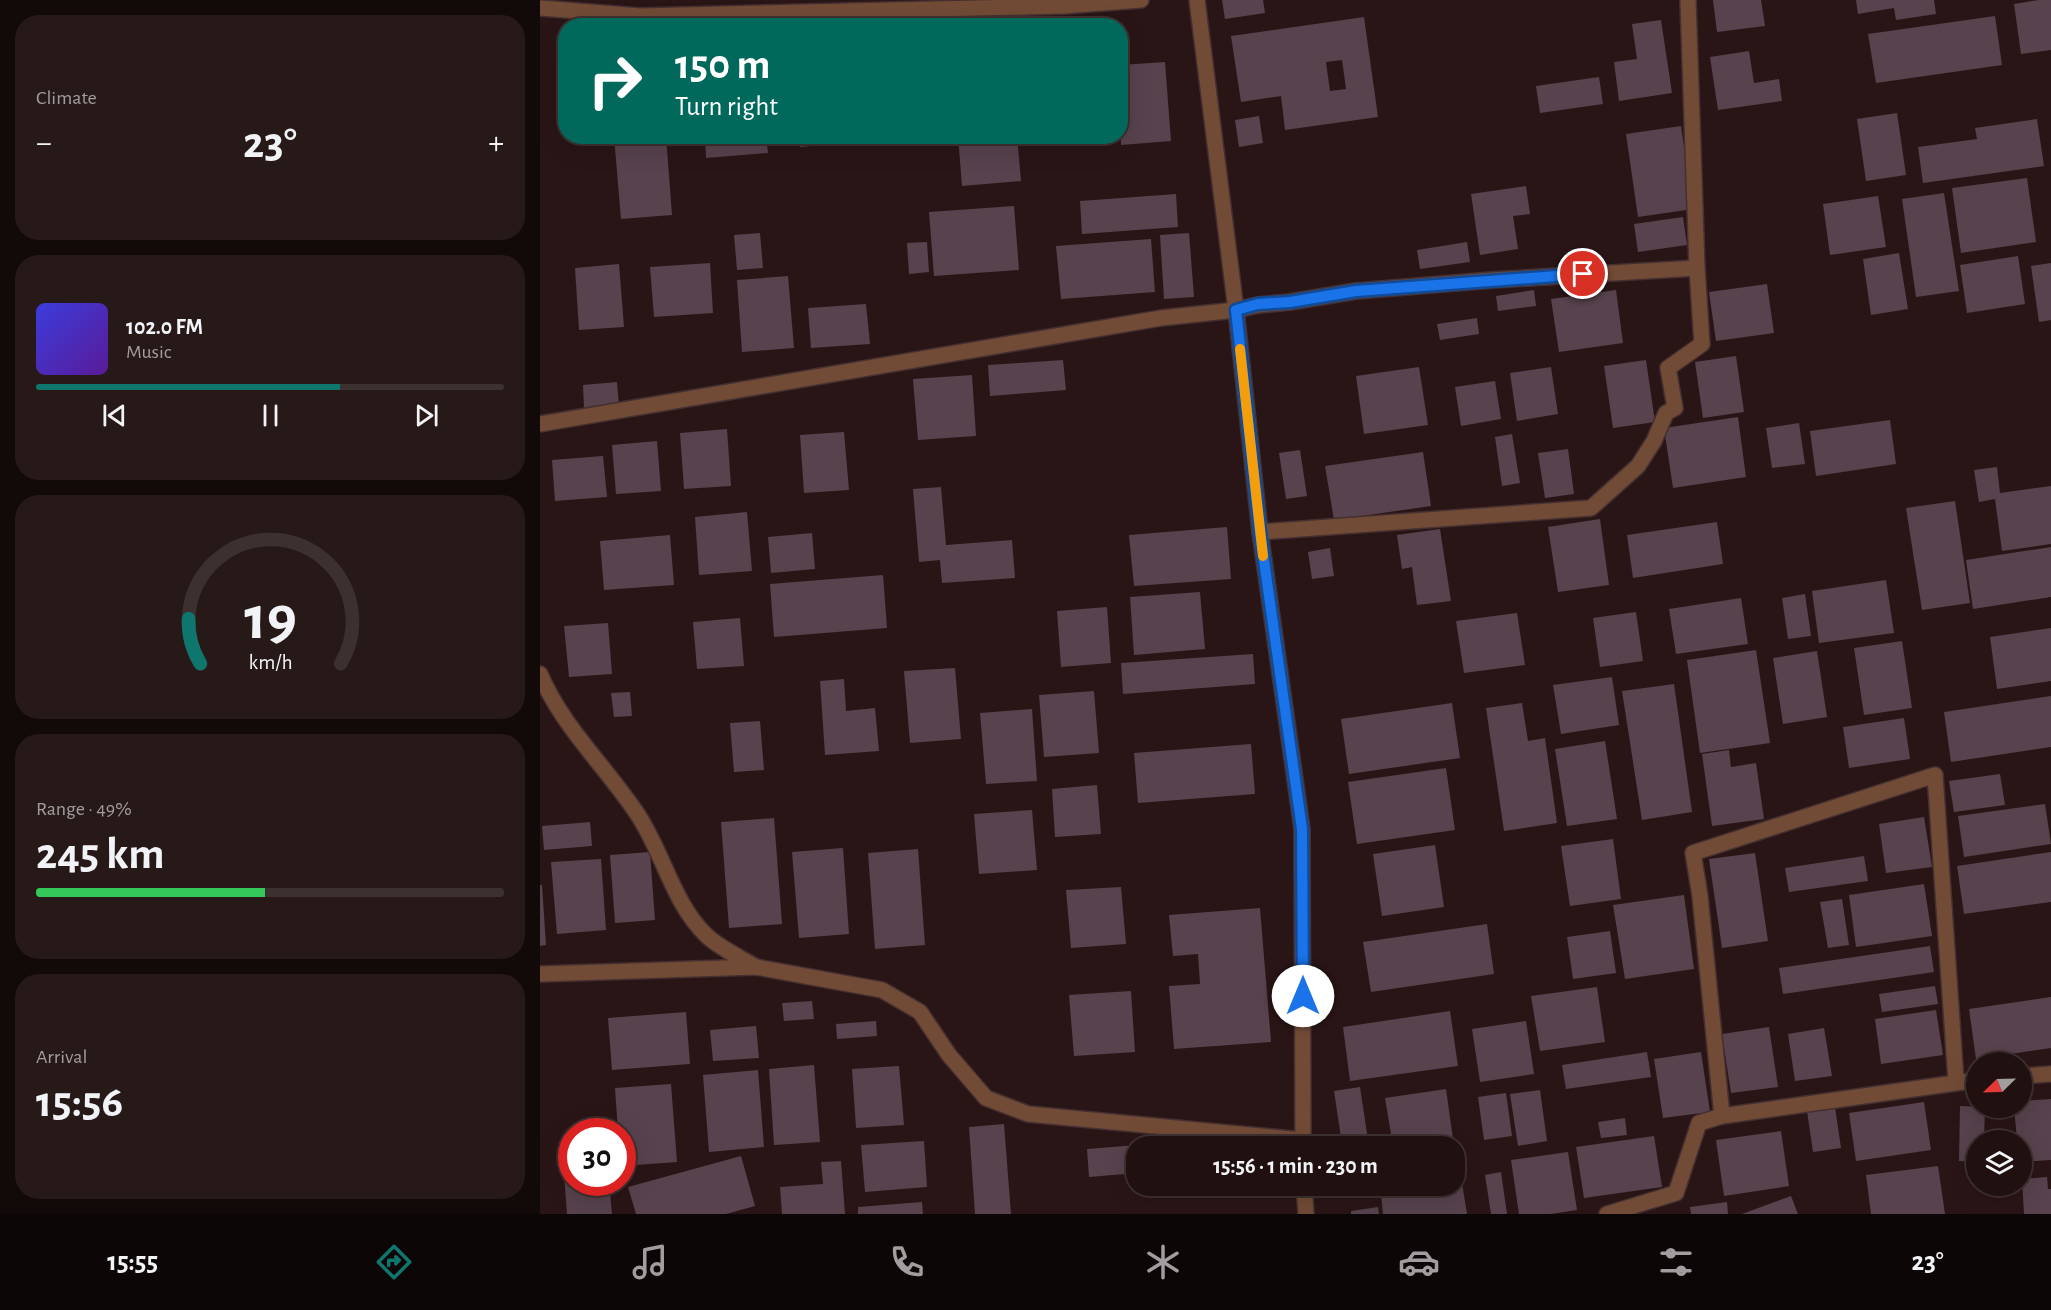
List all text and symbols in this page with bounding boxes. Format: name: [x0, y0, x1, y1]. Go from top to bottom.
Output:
icon: right: [576, 42, 654, 120]
text: 150 m: [675, 44, 770, 86]
text: Climate: [36, 88, 97, 108]
text: Turn right: [675, 93, 778, 120]
text: 23°: [243, 121, 297, 166]
text: −: [36, 127, 52, 160]
text: +: [488, 127, 504, 160]
pin: [1557, 248, 1608, 299]
icon: arrive: [1566, 257, 1599, 290]
text: 102.0 FM: [126, 316, 203, 338]
text: Music: [126, 342, 172, 362]
icon: previous: [98, 399, 131, 432]
icon: pause: [254, 399, 287, 432]
icon: next: [410, 399, 443, 432]
text: 19: [244, 588, 296, 650]
text: km/h: [248, 652, 292, 673]
text: Range · 49%: [36, 799, 132, 819]
text: 245 km: [36, 832, 165, 877]
position arrow: [1271, 964, 1335, 1028]
text: Arrival: [36, 1047, 87, 1067]
north arrow: [1966, 1052, 2032, 1118]
map controls: [1966, 1052, 2032, 1196]
text: 15:56: [36, 1080, 123, 1125]
speed limit sign: 30: [558, 1118, 636, 1196]
button: layers: [1966, 1130, 2032, 1196]
text: 15:56 · 1 min · 230 m: [1213, 1155, 1378, 1177]
icon: directions: [373, 1241, 415, 1283]
icon: music: [629, 1241, 671, 1283]
icon: phone: [886, 1241, 928, 1283]
icon: climate: [1142, 1241, 1184, 1283]
icon: car: [1398, 1241, 1440, 1283]
icon: filters: [1655, 1241, 1697, 1283]
text: 15:55: [107, 1248, 158, 1275]
text: 23°: [1911, 1248, 1944, 1275]

